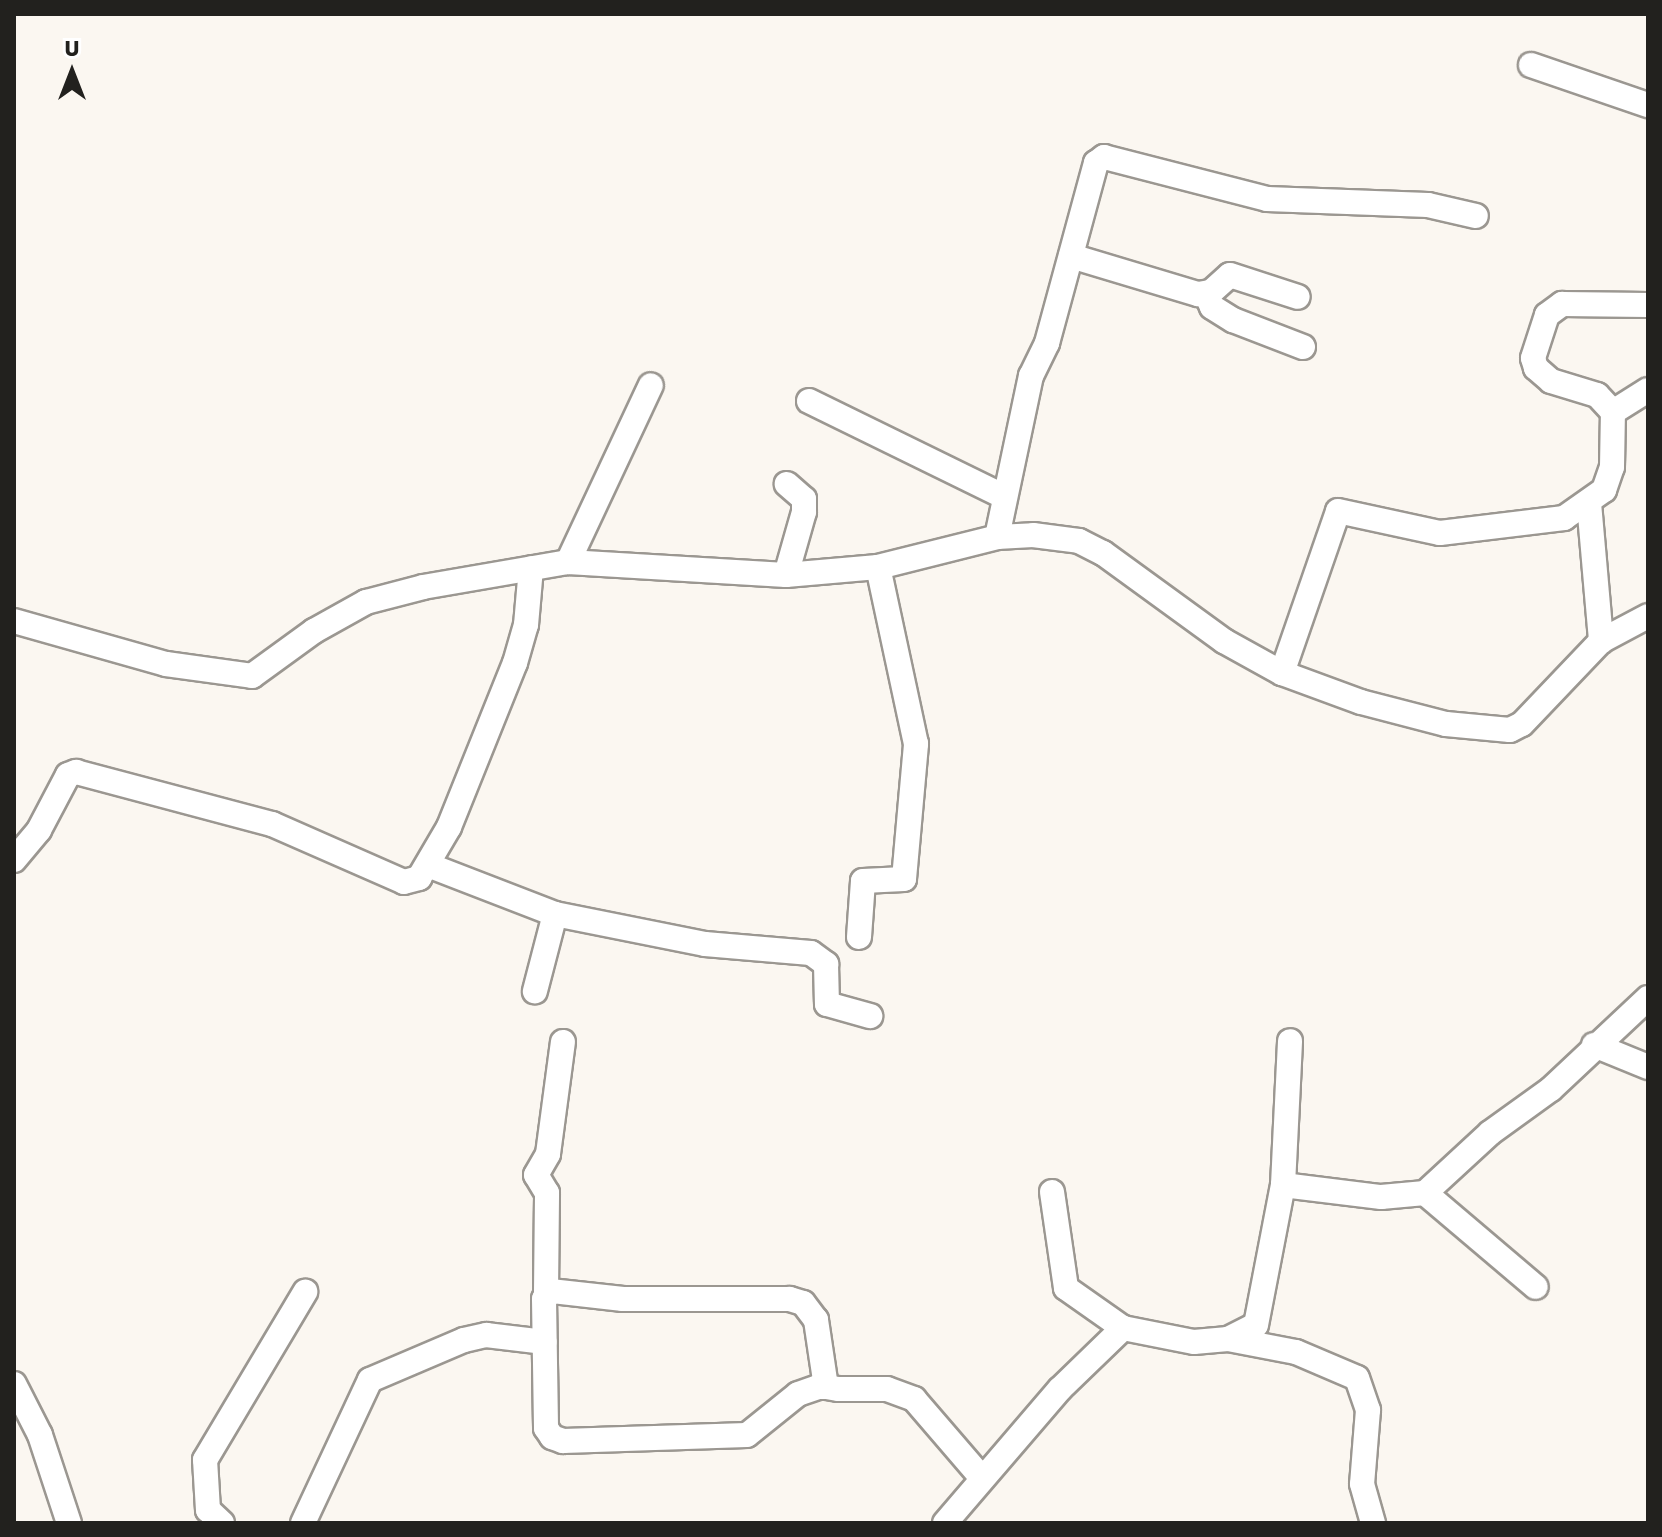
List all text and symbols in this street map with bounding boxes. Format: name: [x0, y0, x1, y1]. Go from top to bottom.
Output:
north arrow: [32, 32, 112, 112]
text: U: [64, 32, 80, 64]

